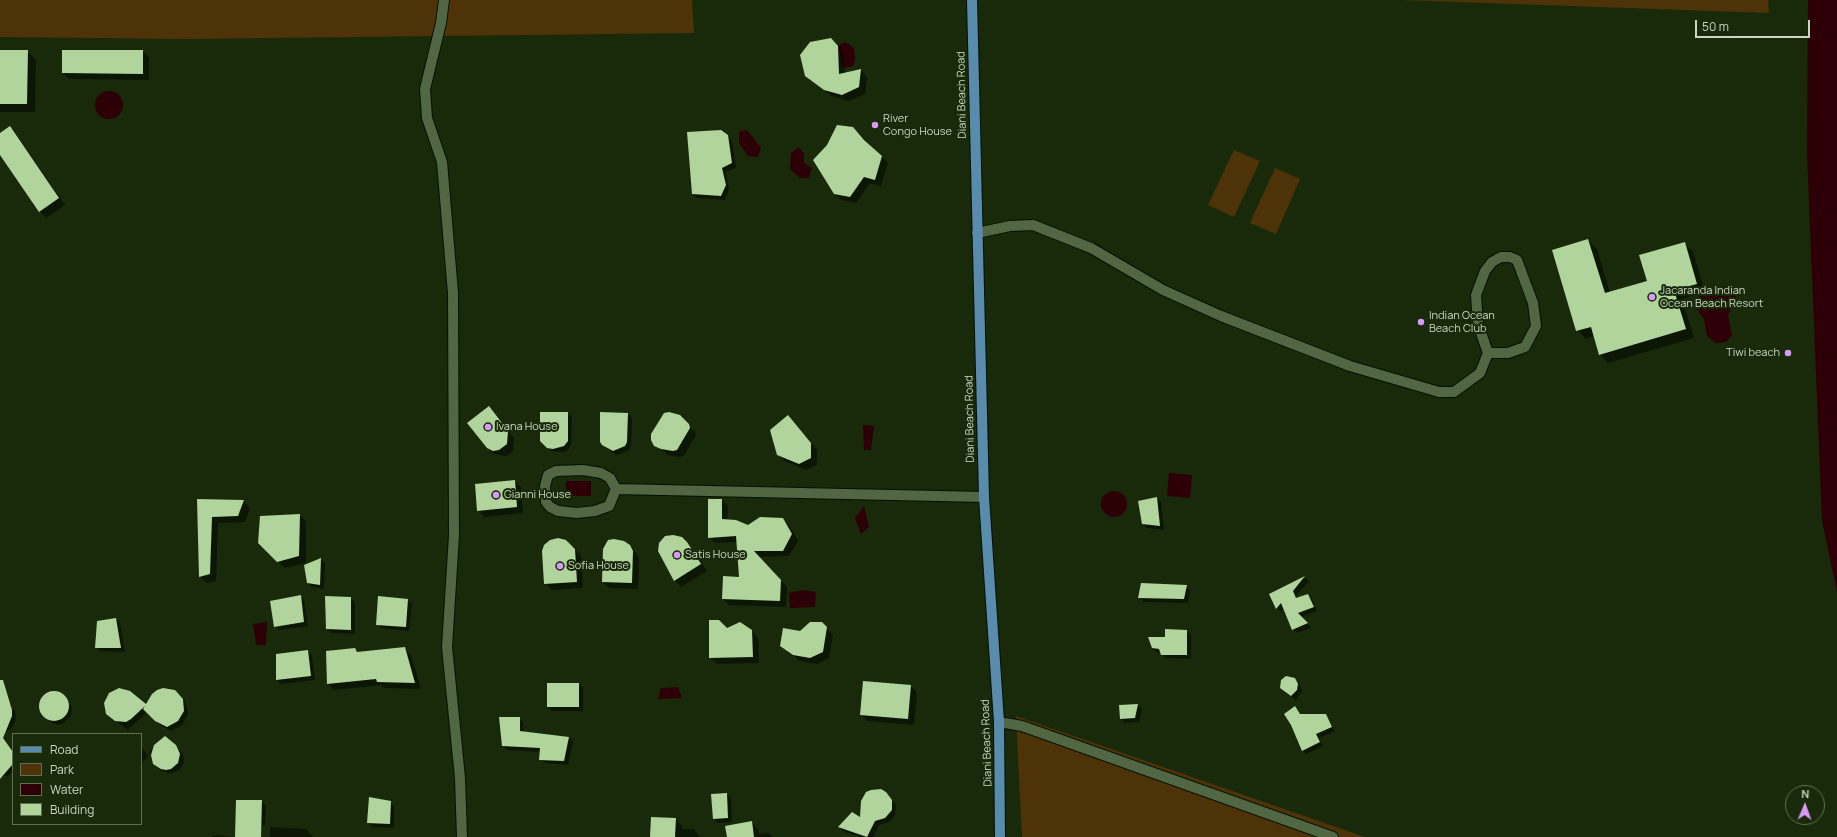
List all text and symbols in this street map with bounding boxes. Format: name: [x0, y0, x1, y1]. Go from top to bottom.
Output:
scale bar: [1697, 12, 1812, 38]
text: 50 m: [1702, 18, 1729, 35]
street label: Diani Beach Road: [955, 51, 969, 139]
place label: River Congo House: [883, 112, 952, 138]
marker: River Congo House: [870, 120, 880, 130]
place label: Jacaranda Indian Ocean Beach Resort: [1660, 284, 1763, 310]
marker: Jacaranda Indian Ocean Beach Resort: [1647, 292, 1657, 302]
place label: Indian Ocean Beach Club: [1429, 309, 1495, 335]
marker: Indian Ocean Beach Club: [1416, 317, 1426, 327]
place label: Tiwi beach: [1726, 346, 1780, 360]
marker: Tiwi beach: [1783, 348, 1793, 358]
street label: Diani Beach Road: [963, 375, 977, 463]
place label: Ivana House: [496, 420, 558, 434]
marker: Ivana House: [483, 422, 493, 432]
place label: Gianni House: [504, 488, 571, 502]
marker: Gianni House: [491, 490, 501, 500]
place label: Satis House: [685, 548, 746, 562]
marker: Satis House: [672, 550, 682, 560]
place label: Sofia House: [568, 559, 629, 573]
marker: Sofia House: [555, 561, 565, 571]
street label: Diani Beach Road: [979, 699, 995, 787]
legend: [12, 733, 142, 825]
text: Road: [50, 741, 78, 758]
text: Park: [50, 761, 74, 778]
text: Water: [50, 781, 83, 798]
north arrow: [1785, 785, 1825, 825]
text: N: [1801, 786, 1810, 801]
text: Building: [50, 801, 94, 818]

